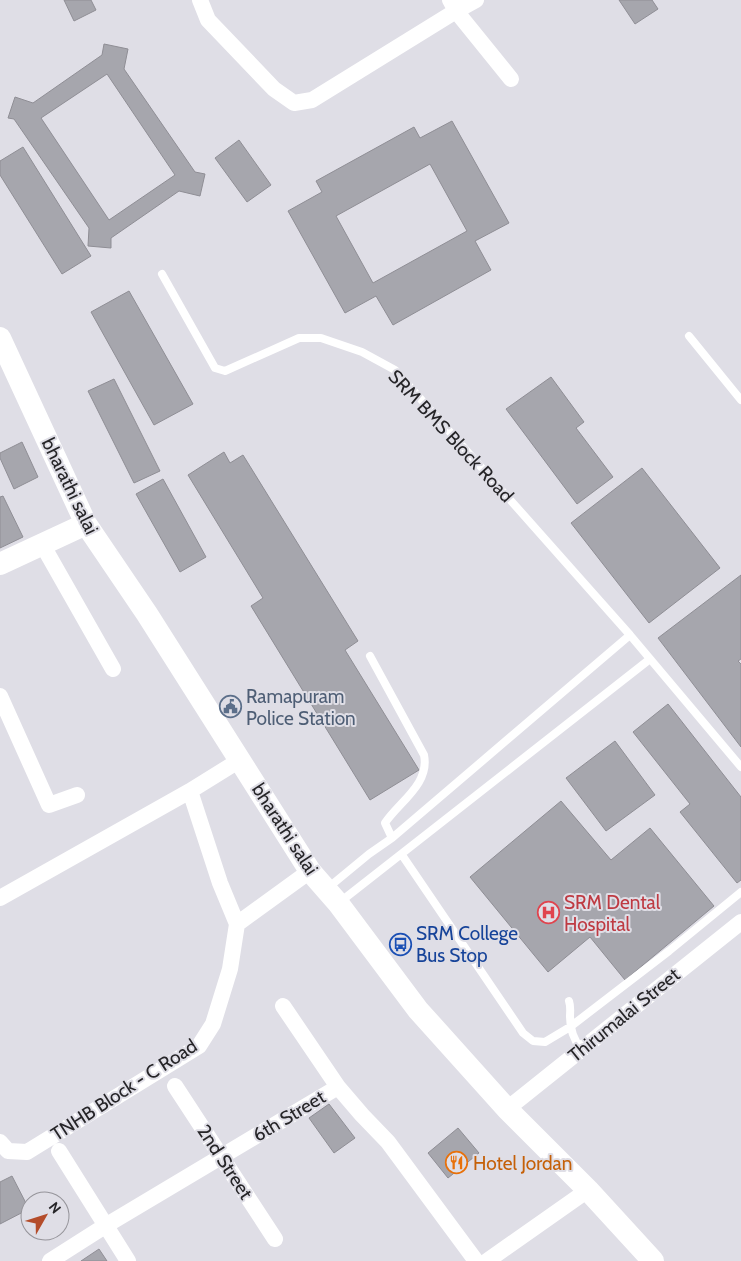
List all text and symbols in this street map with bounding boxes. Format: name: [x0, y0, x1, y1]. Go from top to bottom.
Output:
street label: SRM BMS Block Road: [384, 365, 518, 507]
street label: bharathi salai: [37, 434, 103, 538]
place label: Ramapuram Police Station: [246, 685, 356, 730]
public building icon: Ramapuram Police Station: [218, 695, 242, 719]
street label: bharathi salai: [247, 779, 323, 879]
place label: SRM Dental Hospital: [564, 891, 661, 936]
hospital icon: SRM Dental Hospital: [536, 901, 560, 925]
place label: SRM College Bus Stop: [416, 922, 518, 967]
bus stop icon: SRM College Bus Stop: [388, 932, 412, 956]
street label: Thirumalai Street: [564, 963, 685, 1067]
street label: TNHB Block - C Road: [47, 1034, 201, 1146]
street label: 6th Street: [249, 1085, 330, 1147]
street label: 2nd Street: [192, 1120, 258, 1204]
restaurant icon: Hotel Jordan: [445, 1151, 469, 1175]
place label: Hotel Jordan: [473, 1152, 572, 1175]
north arrow: [20, 1191, 70, 1241]
text: N: [45, 1198, 65, 1217]

